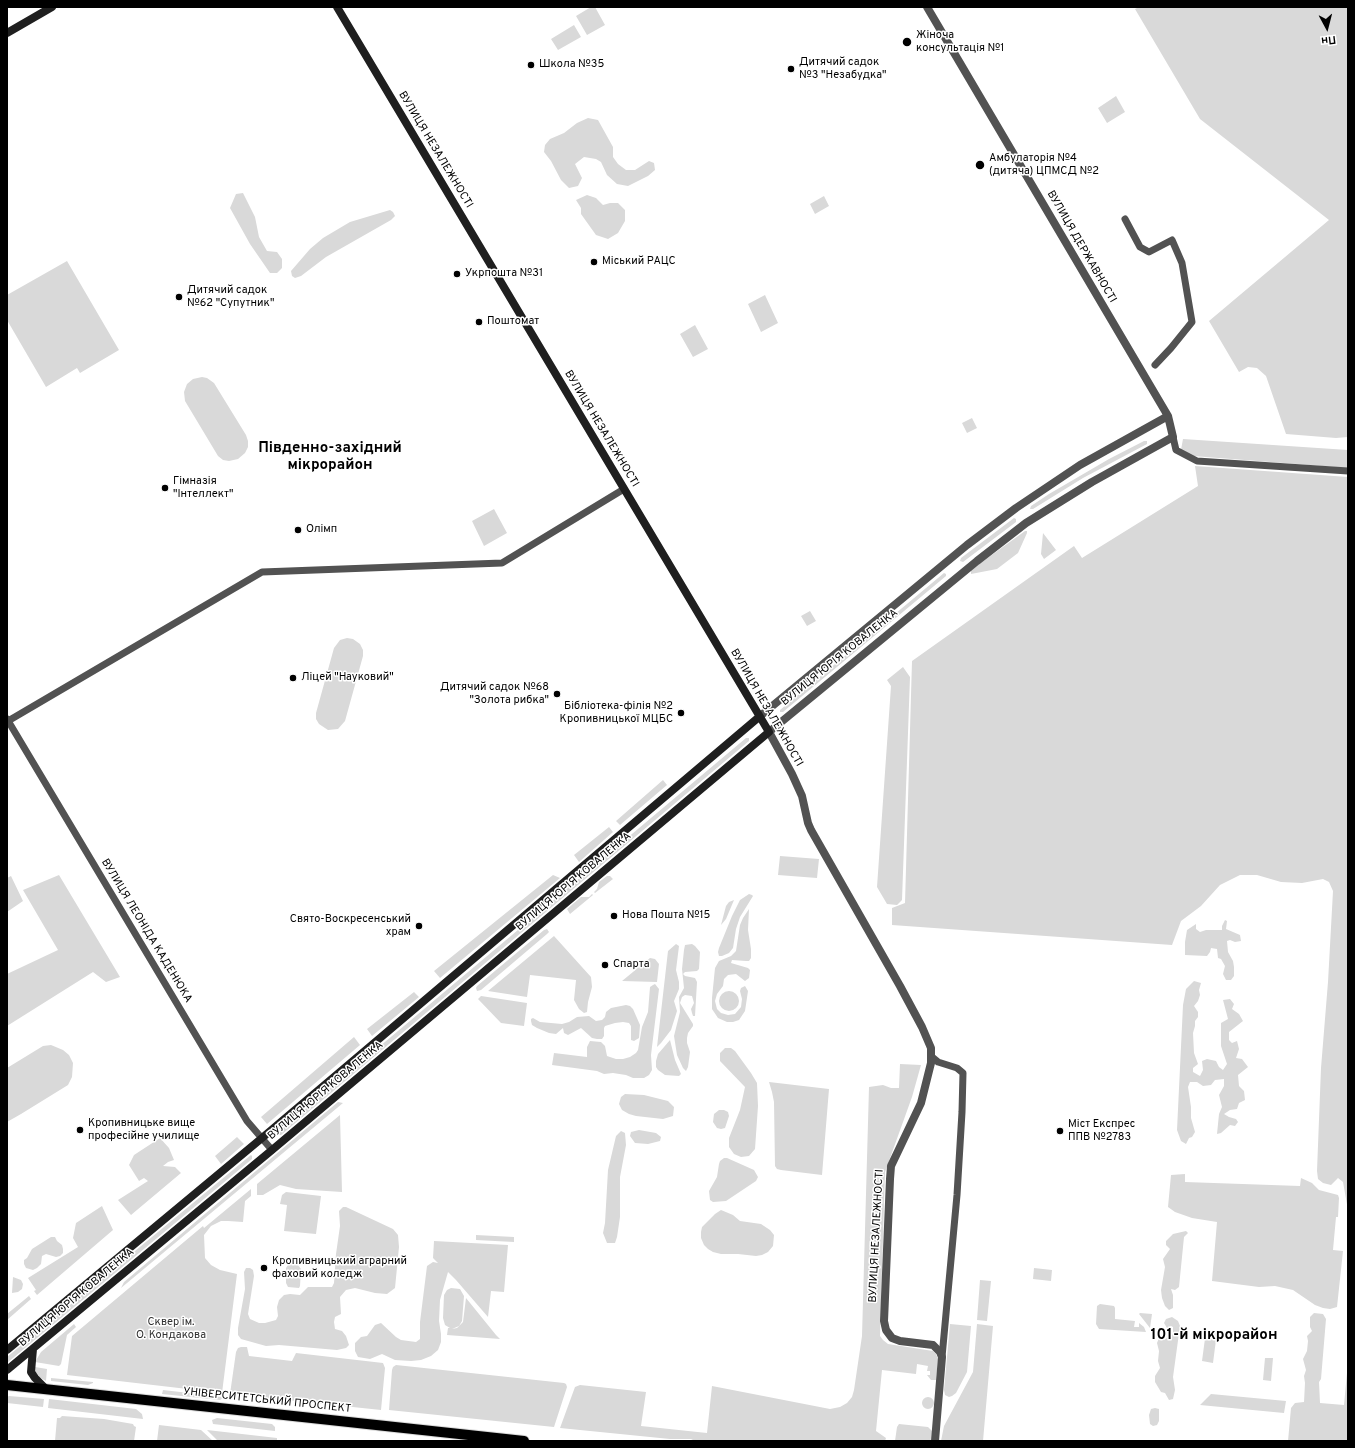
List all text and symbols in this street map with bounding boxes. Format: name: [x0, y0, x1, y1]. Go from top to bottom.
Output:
north arrow: [1307, 8, 1347, 48]
place label: Жіноча консультація №1: [916, 29, 1004, 55]
text: Пн: [1320, 32, 1337, 48]
marker: Жіноча консультація №1: [901, 36, 913, 48]
place label: Дитячий садок №3 "Незабудка": [799, 56, 886, 82]
place label: Школа №35: [539, 58, 604, 72]
marker: Школа №35: [526, 60, 536, 70]
marker: Дитячий садок №3 "Незабудка": [786, 64, 796, 74]
street label: ВУЛИЦЯ НЕЗАЛЕЖНОСТІ: [395, 89, 475, 211]
place label: Амбулаторія №4 (дитяча) ЦПМСД №2: [989, 152, 1099, 178]
marker: Амбулаторія №4 (дитяча) ЦПМСД №2: [974, 159, 986, 171]
street label: ВУЛИЦЯ ДЕРЖАВНОСТІ: [1043, 189, 1119, 305]
place label: Міський РАЦС: [602, 255, 676, 269]
marker: Міський РАЦС: [589, 257, 599, 267]
place label: Укрпошта №31: [465, 267, 543, 281]
marker: Укрпошта №31: [452, 269, 462, 279]
place label: Дитячий садок №62 "Супутник": [187, 284, 274, 310]
marker: Дитячий садок №62 "Супутник": [174, 292, 184, 302]
place label: Поштомат: [487, 315, 539, 329]
marker: Поштомат: [474, 317, 484, 327]
street label: ВУЛИЦЯ НЕЗАЛЕЖНОСТІ: [561, 368, 641, 490]
district label: Південно-західний мікрорайон: [258, 440, 402, 475]
place label: Гімназія "Інтеллект": [173, 475, 233, 501]
marker: Гімназія "Інтеллект": [160, 483, 170, 493]
place label: Олімп: [306, 523, 337, 537]
marker: Олімп: [293, 525, 303, 535]
street label: ВУЛИЦЯ ЮРІЯ КОВАЛЕНКА: [779, 607, 901, 709]
street label: ВУЛИЦЯ НЕЗАЛЕЖНОСТІ: [727, 647, 805, 769]
place label: Ліцей "Науковий": [301, 671, 394, 685]
marker: Ліцей "Науковий": [288, 673, 298, 683]
place label: Дитячий садок №68 "Золота рибка": [440, 681, 549, 707]
marker: Дитячий садок №68 "Золота рибка": [552, 689, 562, 699]
place label: Бібліотека-філія №2 Кропивницької МЦБС: [560, 700, 673, 726]
marker: Бібліотека-філія №2 Кропивницької МЦБС: [676, 708, 686, 718]
street label: ВУЛИЦЯ ЮРІЯ КОВАЛЕНКА: [514, 830, 634, 934]
street label: ВУЛИЦЯ ЛЕОНІДА КАДЕНЮКА: [98, 857, 194, 1005]
place label: Нова Пошта №15: [622, 909, 710, 923]
marker: Нова Пошта №15: [609, 911, 619, 921]
place label: Свято-Воскресенський храм: [290, 913, 411, 939]
marker: Свято-Воскресенський храм: [414, 921, 424, 931]
place label: Спарта: [613, 958, 650, 972]
marker: Спарта: [600, 960, 610, 970]
street label: ВУЛИЦЯ ЮРІЯ КОВАЛЕНКА: [266, 1039, 386, 1143]
place label: Кропивницьке вище професійне училище: [88, 1117, 199, 1143]
place label: Міст Експрес ППВ №2783: [1068, 1118, 1135, 1144]
marker: Кропивницьке вище професійне училище: [75, 1125, 85, 1135]
marker: Міст Експрес ППВ №2783: [1055, 1126, 1065, 1136]
street label: ВУЛИЦЯ НЕЗАЛЕЖНОСТІ: [867, 1169, 887, 1303]
street label: ВУЛИЦЯ ЮРІЯ КОВАЛЕНКА: [17, 1246, 137, 1350]
place label: Кропивницький аграрний фаховий коледж: [272, 1255, 407, 1281]
marker: Кропивницький аграрний фаховий коледж: [259, 1263, 269, 1273]
park label: Сквер ім. О. Кондакова: [136, 1316, 206, 1342]
district label: 101-й мікрорайон: [1151, 1327, 1277, 1345]
street label: УНІВЕРСИТЕТСЬКИЙ ПРОСПЕКТ: [182, 1386, 352, 1416]

